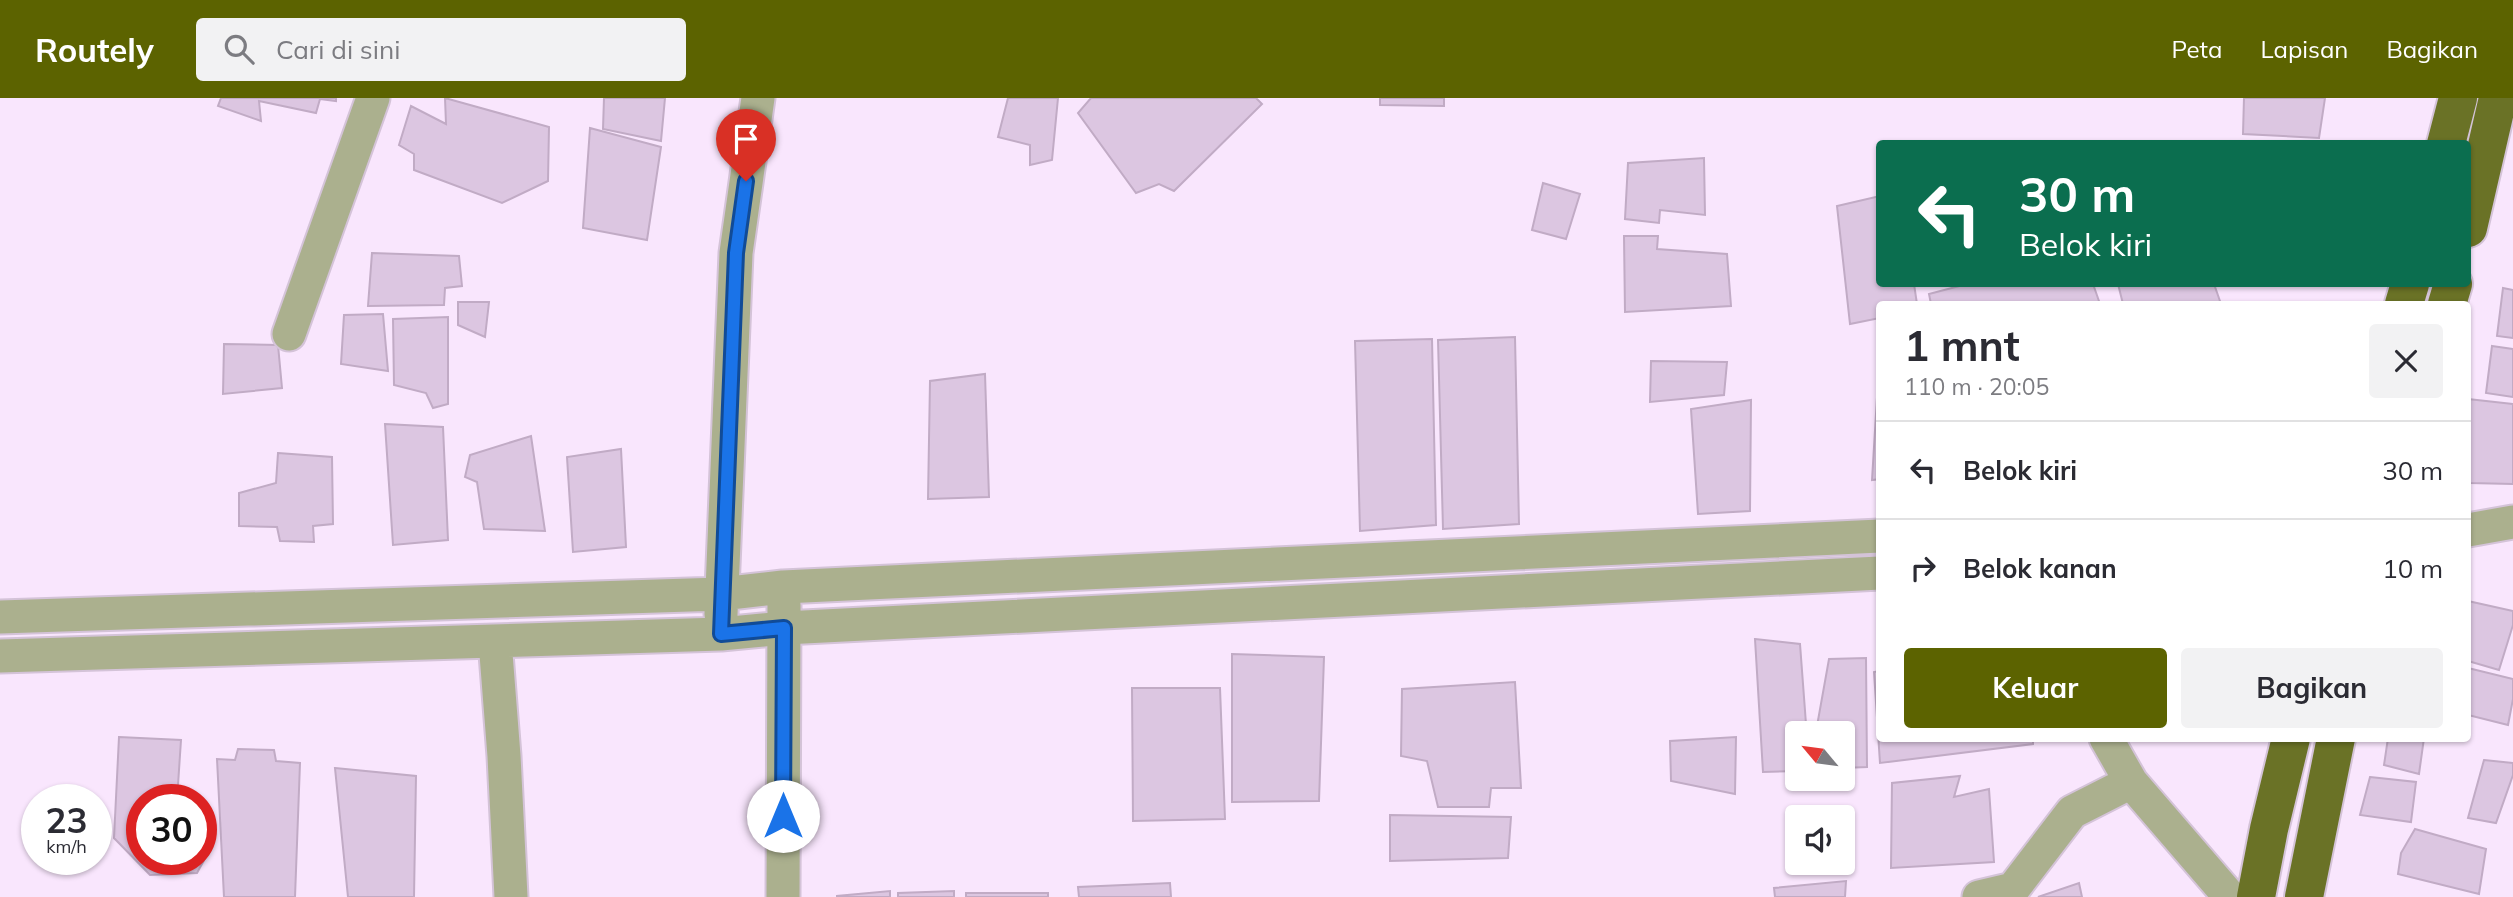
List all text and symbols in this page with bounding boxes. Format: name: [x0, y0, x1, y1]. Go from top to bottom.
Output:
search box: [196, 18, 686, 81]
text: Routely: [35, 29, 154, 70]
icon: search: [220, 30, 258, 68]
text: Cari di sini: [276, 33, 400, 66]
text: Peta: [2171, 34, 2222, 64]
text: Lapisan: [2260, 34, 2348, 64]
text: Bagikan: [2386, 34, 2478, 64]
pin: [716, 109, 776, 181]
icon: arrive: [727, 120, 765, 158]
text: 30 m: [2019, 163, 2135, 224]
icon: left: [1904, 168, 1995, 259]
text: Belok kiri: [2019, 224, 2152, 264]
text: 1 mnt: [1904, 319, 2020, 372]
button: close: [2369, 324, 2443, 398]
text: 110 m · 20:05: [1904, 372, 2049, 401]
icon: left: [1904, 451, 1942, 489]
text: Belok kiri: [1963, 454, 2077, 487]
text: 30 m: [2382, 454, 2443, 487]
icon: right: [1904, 549, 1942, 587]
text: Belok kanan: [1963, 552, 2117, 585]
text: 10 m: [2382, 552, 2443, 585]
button: Keluar: [1904, 648, 2167, 728]
button: Bagikan: [2181, 648, 2443, 728]
north arrow: [1785, 721, 1855, 791]
map controls: [1785, 721, 1855, 875]
position arrow: [746, 779, 820, 853]
speed limit sign: 30: [126, 784, 217, 875]
text: 23: [45, 798, 88, 842]
button: sound: [1785, 805, 1855, 875]
text: km/h: [46, 835, 87, 858]

